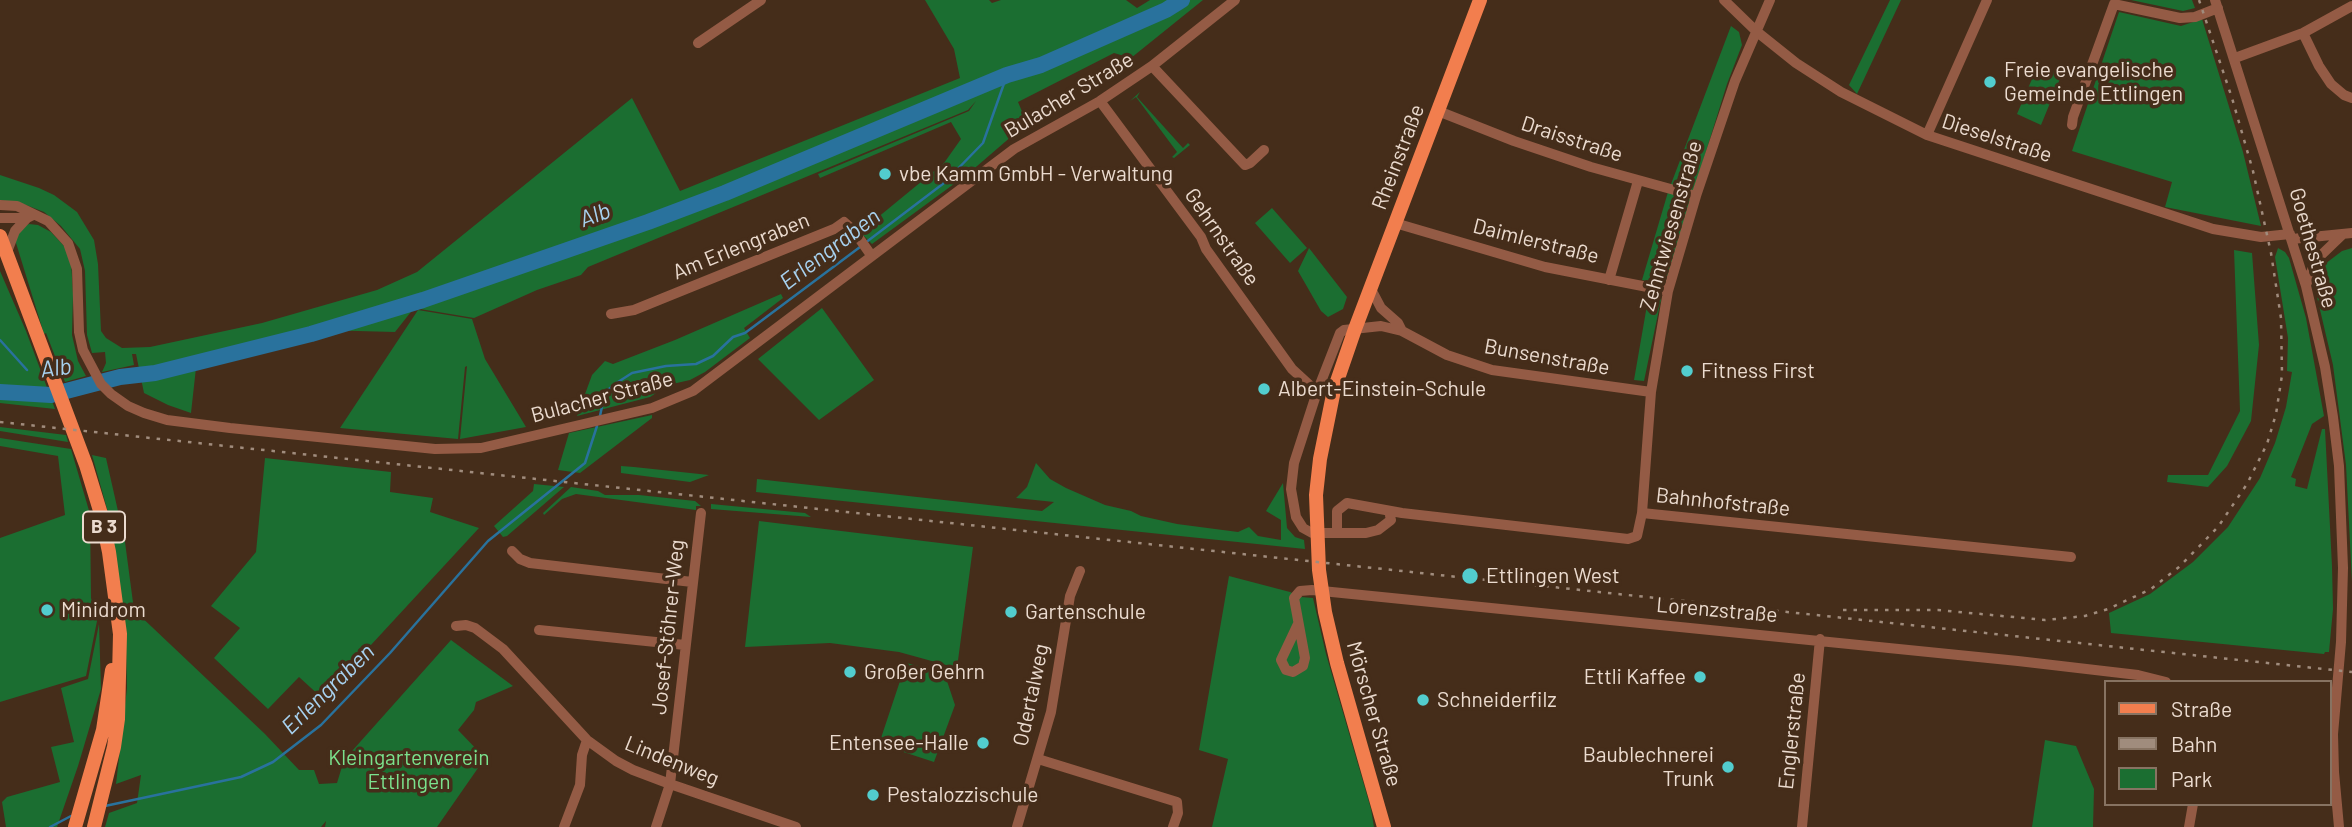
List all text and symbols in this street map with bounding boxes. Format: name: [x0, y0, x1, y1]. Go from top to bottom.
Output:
street label: Bulacher Straße: [1000, 47, 1138, 143]
place label: Freie evangelische Gemeinde Ettlingen: [2004, 57, 2183, 107]
marker: Freie evangelische Gemeinde Ettlingen: [1982, 74, 1998, 90]
street label: Rheinstraße: [1366, 101, 1430, 213]
street label: Dieselstraße: [1939, 108, 2055, 168]
street label: Draisstraße: [1518, 111, 1626, 167]
street label: Zehntwiesenstraße: [1635, 138, 1707, 314]
place label: vbe Kamm GmbH - Verwaltung: [899, 161, 1173, 187]
marker: vbe Kamm GmbH - Verwaltung: [877, 166, 893, 182]
street label: Gehrnstraße: [1179, 183, 1265, 291]
street label: Goethestraße: [2284, 185, 2342, 311]
water label: Alb: [576, 197, 614, 233]
water label: Erlengraben: [774, 202, 886, 296]
street label: Am Erlengraben: [669, 207, 813, 285]
street label: Daimlerstraße: [1470, 213, 1602, 269]
street label: Bunsenstraße: [1482, 334, 1612, 380]
water label: Alb: [39, 352, 73, 384]
place label: Fitness First: [1701, 358, 1815, 384]
marker: Fitness First: [1679, 363, 1695, 379]
street label: Bulacher Straße: [528, 366, 676, 428]
place label: Albert-Einstein-Schule: [1278, 376, 1486, 402]
marker: Albert-Einstein-Schule: [1256, 381, 1272, 397]
street label: Bahnhofstraße: [1655, 482, 1791, 522]
road number: B 3: [83, 512, 125, 542]
street label: Josef-Stöhrer-Weg: [646, 538, 690, 716]
place label: Ettlingen West: [1486, 563, 1620, 589]
marker: Ettlingen West: [1460, 566, 1480, 586]
street label: Lorenzstraße: [1655, 592, 1779, 628]
place label: Minidrom: [61, 597, 146, 623]
place label: Gartenschule: [1025, 599, 1146, 625]
marker: Minidrom: [39, 602, 55, 618]
marker: Gartenschule: [1003, 604, 1019, 620]
water label: Erlengraben: [276, 638, 380, 740]
street label: Mörscher Straße: [1341, 638, 1407, 790]
street label: Odertalweg: [1008, 641, 1054, 749]
place label: Großer Gehrn: [864, 659, 985, 685]
marker: Großer Gehrn: [842, 664, 858, 680]
place label: Ettli Kaffee: [1584, 664, 1686, 690]
marker: Ettli Kaffee: [1692, 669, 1708, 685]
street label: Englerstraße: [1773, 671, 1811, 791]
legend: [2104, 680, 2331, 806]
place label: Schneiderfilz: [1437, 687, 1557, 713]
marker: Schneiderfilz: [1415, 692, 1431, 708]
text: Straße: [2171, 696, 2232, 721]
place label: Entensee-Halle: [829, 730, 969, 756]
street label: Lindenweg: [621, 731, 723, 791]
text: Bahn: [2171, 731, 2217, 756]
marker: Entensee-Halle: [975, 735, 991, 751]
place label: Baublechnerei Trunk: [1583, 742, 1714, 792]
park label: Kleingartenverein Ettlingen: [328, 745, 490, 795]
marker: Baublechnerei Trunk: [1720, 759, 1736, 775]
text: Park: [2171, 766, 2212, 791]
place label: Pestalozzischule: [887, 782, 1038, 808]
marker: Pestalozzischule: [865, 787, 881, 803]

